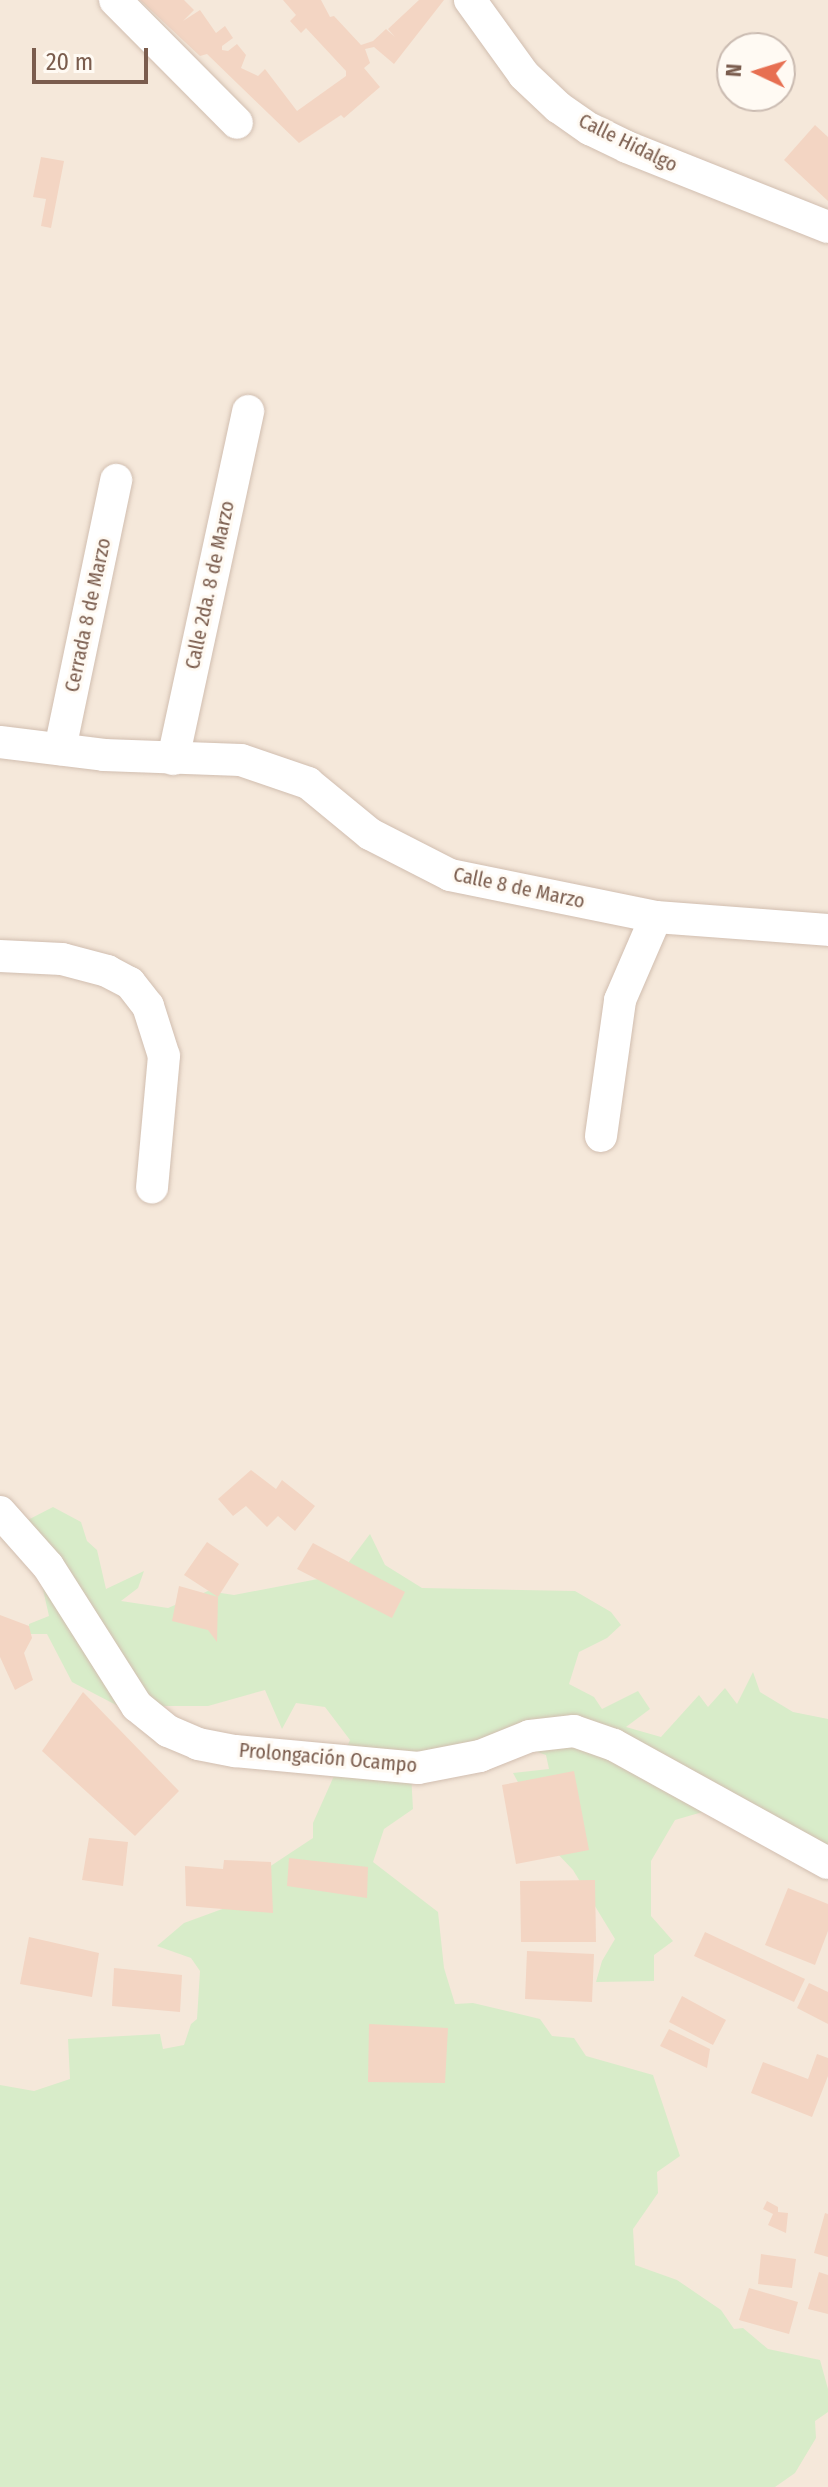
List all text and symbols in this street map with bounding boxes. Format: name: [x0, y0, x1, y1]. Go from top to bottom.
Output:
scale bar: [36, 32, 152, 82]
north arrow: [716, 32, 796, 112]
text: 20 m: [46, 48, 93, 76]
text: N: [720, 63, 747, 78]
street label: Calle Hidalgo: [575, 109, 681, 177]
street label: Calle 2da. 8 de Marzo: [180, 499, 240, 671]
street label: Cerrada 8 de Marzo: [60, 536, 116, 694]
street label: Calle 8 de Marzo: [451, 862, 587, 914]
street label: Prolongación Ocampo: [238, 1738, 418, 1778]

